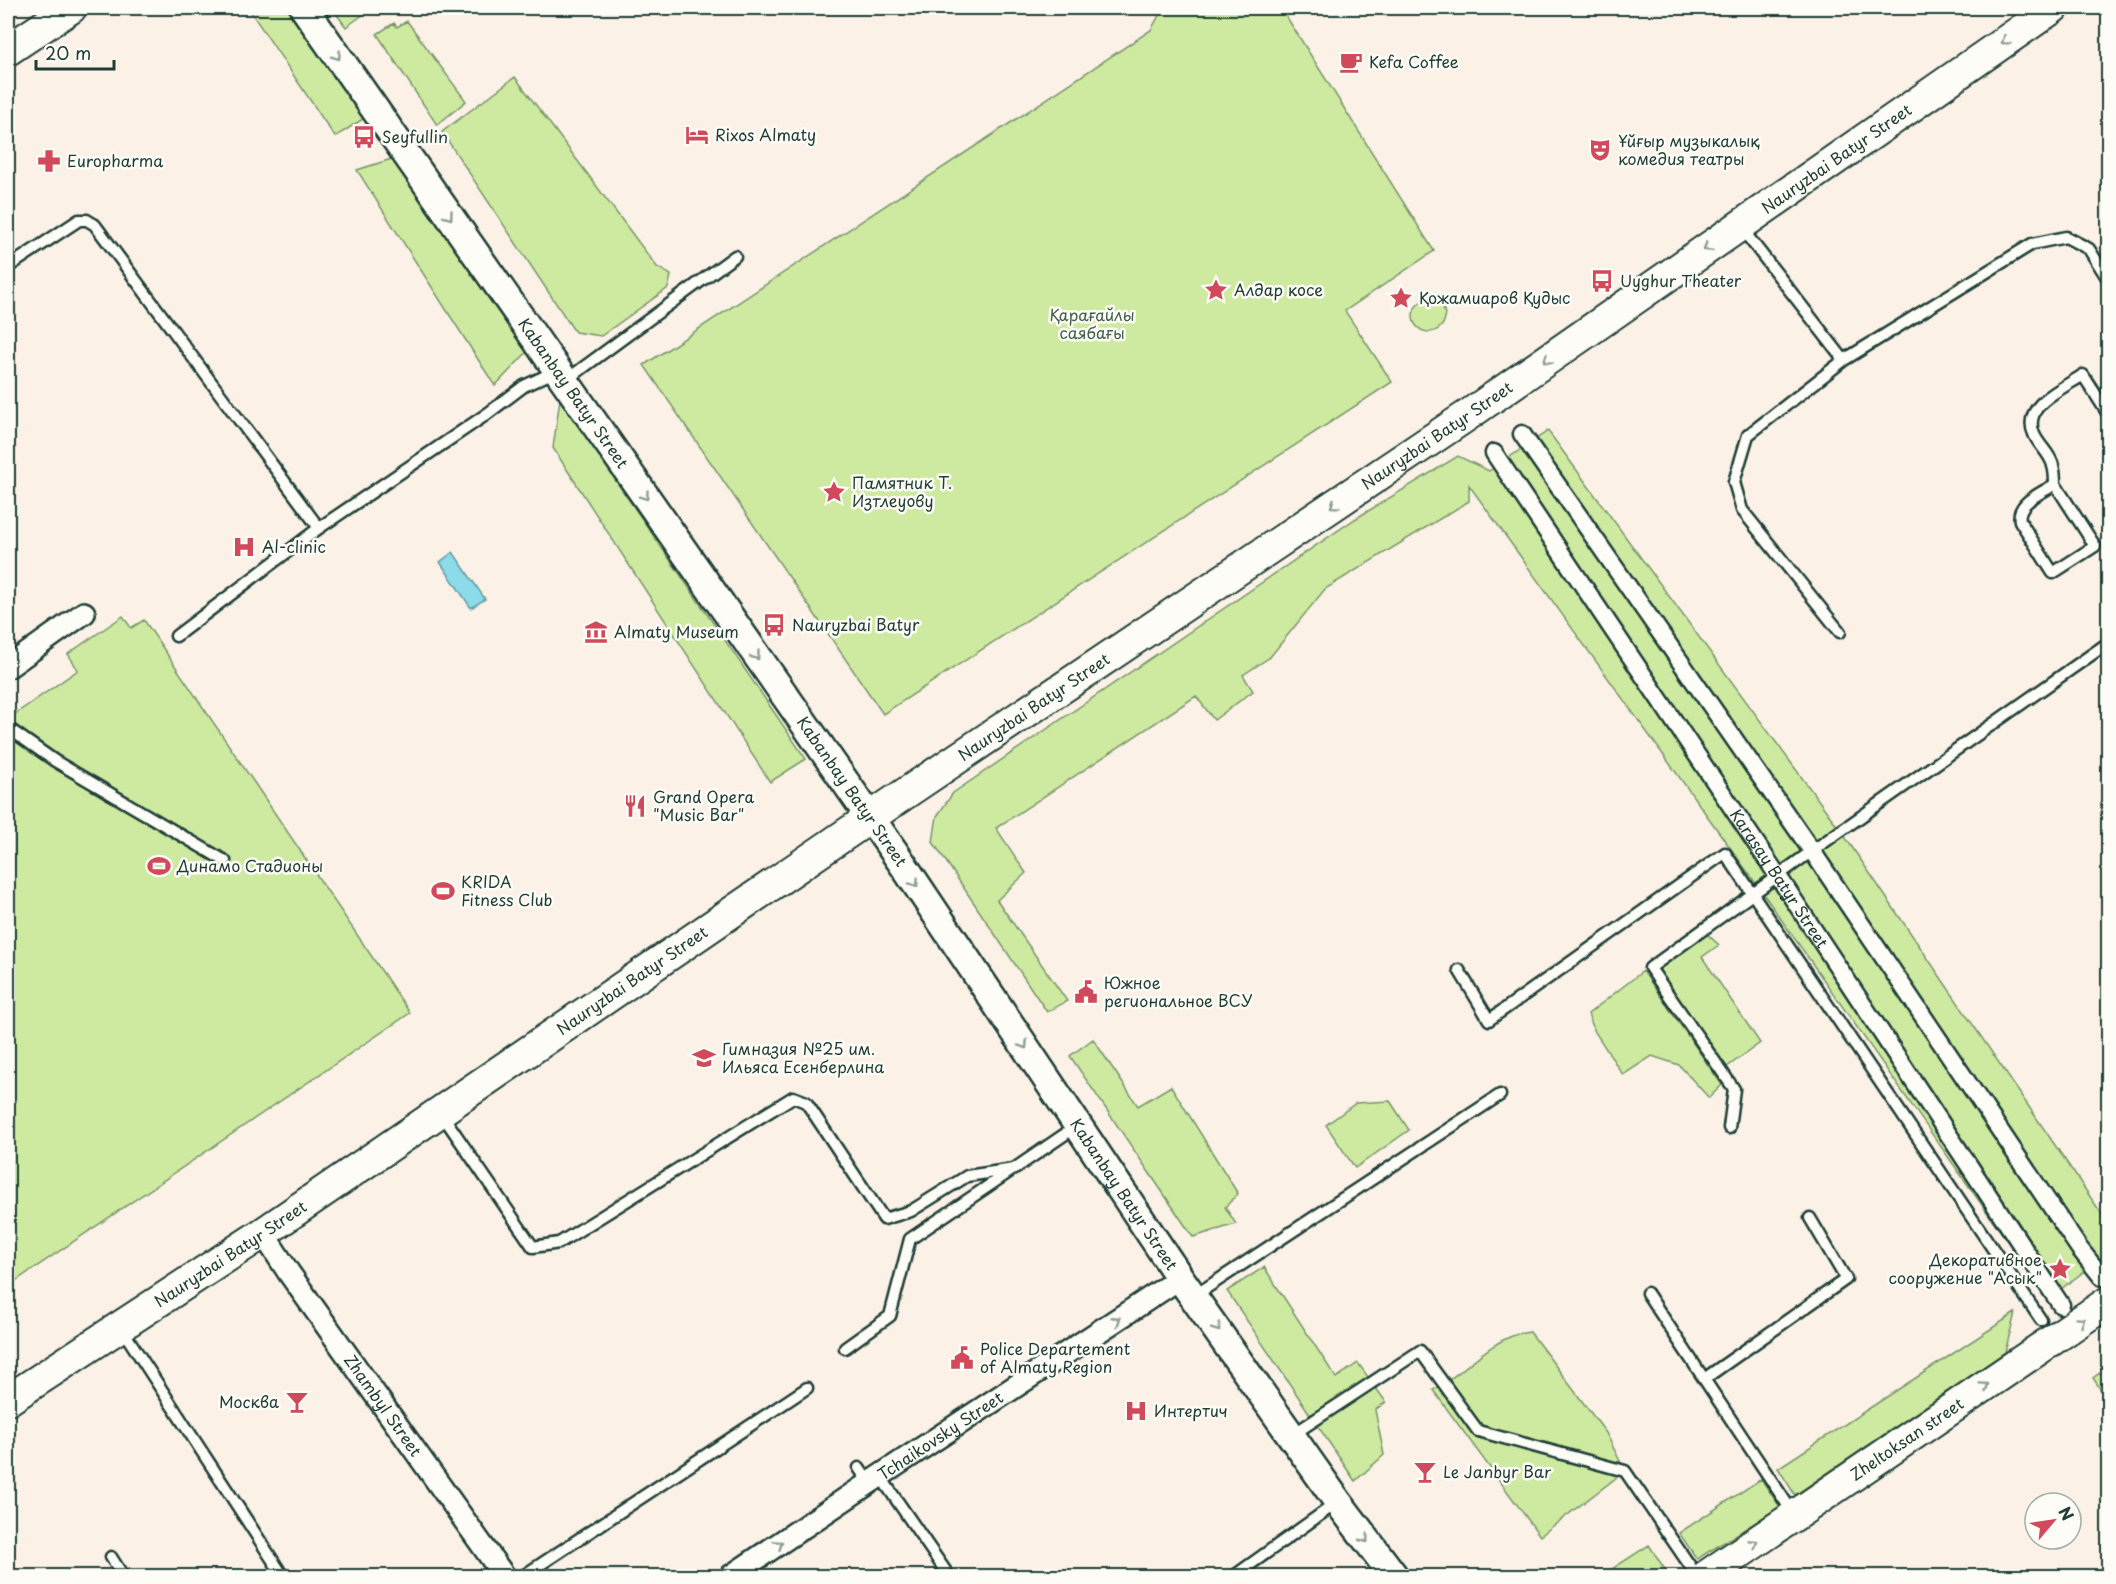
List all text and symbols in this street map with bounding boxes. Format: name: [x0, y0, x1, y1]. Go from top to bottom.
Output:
scale bar: [36, 33, 114, 71]
one-way arrow: [2001, 34, 2012, 45]
text: 20 m: [45, 39, 91, 66]
one-way arrow: [330, 49, 341, 60]
cafe icon: Kefa Coffee: [1338, 49, 1364, 75]
place label: Kefa Coffee: [1369, 49, 1459, 73]
street label: Nauryzbai Batyr Street: [1756, 97, 1916, 219]
hotel icon: Rixos Almaty: [684, 122, 710, 148]
place label: Rixos Almaty: [715, 122, 816, 146]
bus stop icon: Seyfullin: [351, 124, 377, 150]
place label: Seyfullin: [382, 124, 448, 148]
place label: Ұйғыр музыкалық комедия театры: [1618, 128, 1760, 170]
theatre icon: Ұйғыр музыкалық комедия театры: [1587, 137, 1613, 163]
pharmacy icon: Europharma: [36, 148, 62, 174]
place label: Europharma: [67, 148, 163, 172]
one-way arrow: [442, 209, 453, 220]
one-way arrow: [1703, 241, 1714, 252]
bus stop icon: Uyghur Theater: [1589, 268, 1615, 294]
place label: Uyghur Theater: [1620, 268, 1742, 292]
place icon: Алдар косе: [1203, 277, 1229, 303]
place label: Алдар косе: [1234, 277, 1323, 301]
place icon: Қожамиаров Қудыс: [1388, 285, 1414, 311]
place label: Қожамиаров Қудыс: [1419, 285, 1570, 309]
park label: Қарағайлы саябағы: [1049, 302, 1135, 344]
street label: Kabanbay Batyr Street: [513, 313, 635, 473]
one-way arrow: [1543, 353, 1554, 364]
street label: Nauryzbai Batyr Street: [1356, 375, 1517, 495]
place label: Памятник Т. Изтлеуову: [852, 470, 952, 512]
place icon: Памятник Т. Изтлеуову: [821, 479, 847, 505]
one-way arrow: [638, 490, 649, 501]
one-way arrow: [1330, 498, 1341, 509]
hospital icon: Al-clinic: [231, 534, 257, 560]
place label: Al-clinic: [262, 534, 326, 558]
bus stop icon: Nauryzbai Batyr: [761, 612, 787, 638]
place label: Nauryzbai Batyr: [792, 612, 920, 636]
museum icon: Almaty Museum: [583, 619, 609, 645]
place label: Almaty Museum: [614, 619, 739, 643]
street label: Nauryzbai Batyr Street: [953, 646, 1114, 766]
one-way arrow: [749, 649, 760, 660]
street label: Kabanbay Batyr Street: [792, 711, 914, 871]
place label: Grand Opera "Music Bar": [653, 784, 754, 826]
restaurant icon: Grand Opera "Music Bar": [622, 793, 648, 819]
street label: Karasay Batyr Street: [1725, 803, 1835, 952]
sports icon: Динамо Стадионы: [146, 853, 172, 879]
place label: Динамо Стадионы: [176, 853, 323, 877]
place label: KRIDA Fitness Club: [461, 869, 552, 911]
one-way arrow: [908, 877, 919, 888]
sports icon: KRIDA Fitness Club: [430, 878, 456, 904]
street label: Nauryzbai Batyr Street: [551, 919, 712, 1040]
place label: Южное региональное ВСУ: [1104, 970, 1253, 1012]
public building icon: Южное региональное ВСУ: [1073, 979, 1099, 1005]
place label: Гимназия №25 им. Ильяса Есенберлина: [722, 1036, 884, 1078]
one-way arrow: [1017, 1039, 1028, 1050]
school or university icon: Гимназия №25 им. Ильяса Есенберлина: [691, 1045, 717, 1071]
street label: Kabanbay Batyr Street: [1065, 1113, 1184, 1274]
street label: Nauryzbai Batyr Street: [149, 1194, 311, 1312]
place label: Декоративное сооружение "Асык": [1888, 1247, 2042, 1289]
place icon: Декоративное сооружение "Асык": [2047, 1256, 2073, 1282]
one-way arrow: [1111, 1315, 1121, 1327]
one-way arrow: [2075, 1317, 2086, 1328]
one-way arrow: [1210, 1321, 1221, 1332]
place label: Police Departement of Almaty Region: [980, 1336, 1131, 1378]
public building icon: Police Departement of Almaty Region: [949, 1345, 975, 1371]
street label: Zhambyl Street: [339, 1349, 428, 1461]
one-way arrow: [1978, 1383, 1989, 1394]
street label: Tchaikovsky Street: [872, 1385, 1008, 1485]
place label: Москва: [219, 1389, 279, 1413]
bar icon: Москва: [284, 1389, 310, 1415]
street label: Zheltoksan street: [1845, 1391, 1968, 1486]
hospital icon: Интертич: [1123, 1398, 1149, 1424]
place label: Интертич: [1154, 1398, 1228, 1422]
bar icon: Le Janbyr Bar: [1412, 1459, 1438, 1485]
place label: Le Janbyr Bar: [1443, 1459, 1552, 1483]
north arrow: [2023, 1491, 2083, 1551]
text: N: [2053, 1502, 2081, 1525]
one-way arrow: [1358, 1532, 1369, 1543]
one-way arrow: [1747, 1539, 1758, 1550]
one-way arrow: [773, 1540, 784, 1551]

